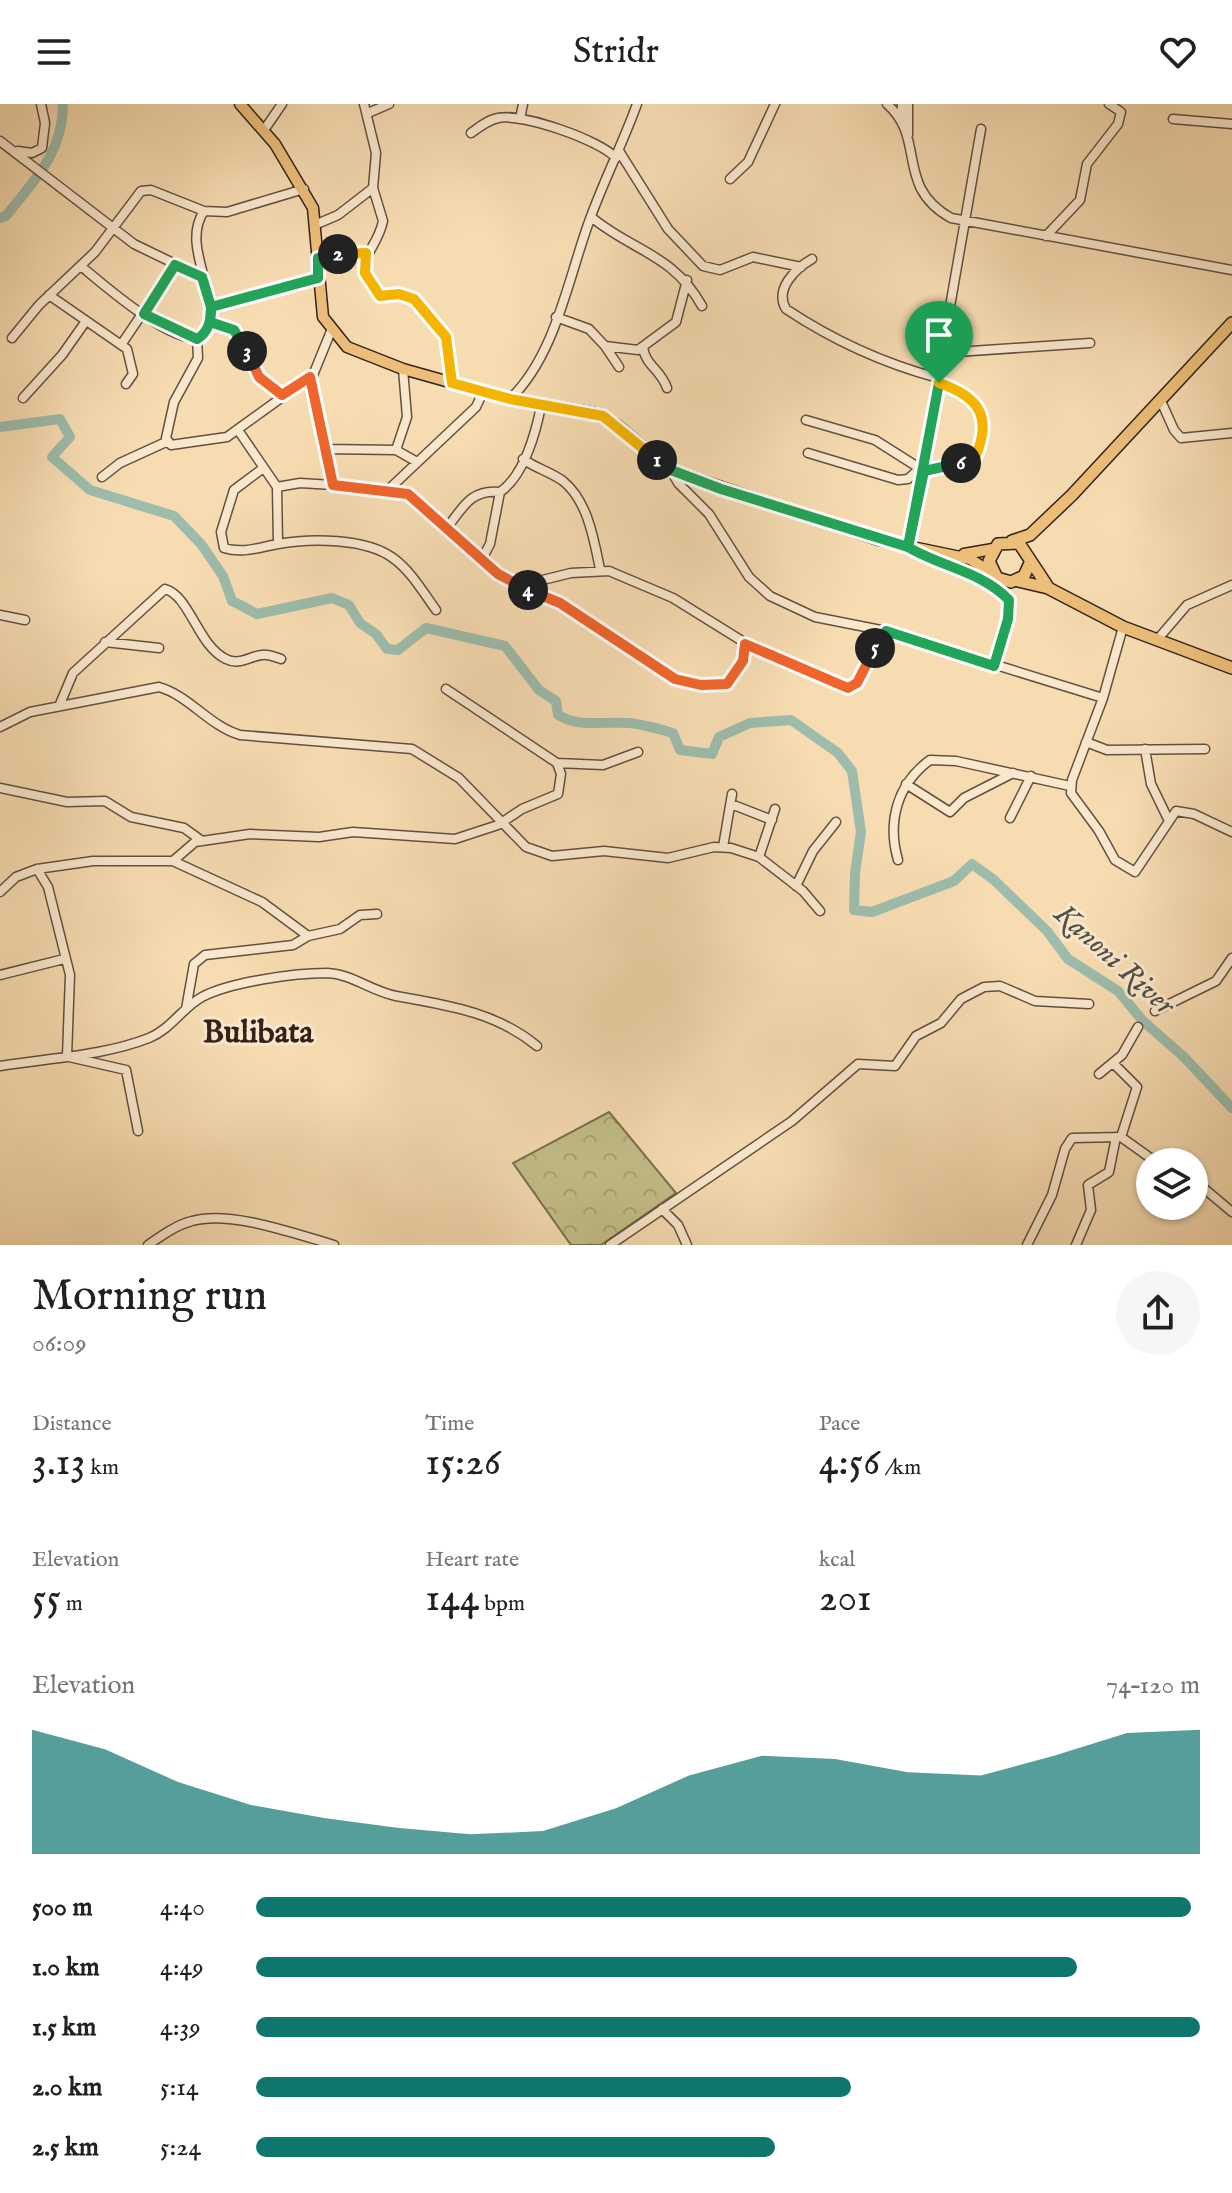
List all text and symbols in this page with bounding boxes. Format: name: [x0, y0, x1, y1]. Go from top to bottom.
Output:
text: Stridr: [573, 29, 659, 75]
icon: menu: [32, 30, 76, 74]
icon: heart: [1156, 30, 1200, 74]
pin: 2: [318, 234, 358, 274]
text: 2: [333, 240, 343, 268]
pin: [905, 301, 973, 383]
icon: arrive: [917, 313, 961, 357]
pin: 3: [227, 331, 267, 371]
text: 3: [243, 337, 251, 365]
pin: 1: [637, 440, 677, 480]
pin: 6: [941, 443, 981, 483]
text: 1: [653, 446, 661, 474]
text: 6: [956, 449, 966, 477]
pin: 4: [508, 570, 548, 610]
text: 4: [523, 576, 533, 604]
pin: 5: [855, 628, 895, 668]
text: 5: [871, 634, 879, 662]
water label: Kanoni River: [1045, 895, 1184, 1025]
district label: Bulibata: [203, 1013, 315, 1054]
map controls: [1136, 1148, 1208, 1220]
button: layers: [1136, 1148, 1208, 1220]
text: Morning run: [32, 1269, 267, 1325]
button: share: [1116, 1271, 1200, 1355]
text: 06:09: [32, 1327, 87, 1360]
text: Distance: [32, 1410, 112, 1438]
text: Time: [425, 1410, 474, 1438]
text: Pace: [819, 1410, 860, 1438]
text: 3.13: [32, 1438, 85, 1489]
text: 15:26: [425, 1438, 501, 1489]
text: 4:56: [819, 1438, 880, 1489]
text: km: [85, 1454, 119, 1482]
text: /km: [880, 1454, 921, 1482]
text: Elevation: [32, 1546, 119, 1574]
text: Heart rate: [425, 1546, 519, 1574]
text: kcal: [819, 1546, 855, 1574]
text: 55: [32, 1574, 61, 1625]
text: 144: [425, 1574, 479, 1625]
text: 201: [819, 1574, 872, 1625]
text: m: [61, 1590, 83, 1618]
text: bpm: [479, 1590, 525, 1618]
text: Elevation: [32, 1669, 135, 1702]
text: 74–120 m: [1106, 1669, 1200, 1702]
text: 500 m: [32, 1891, 93, 1924]
text: 4:40: [160, 1891, 205, 1924]
text: 1.0 km: [32, 1951, 100, 1984]
text: 4:49: [160, 1951, 204, 1984]
text: 1.5 km: [32, 2011, 96, 2044]
text: 4:39: [160, 2011, 201, 2044]
text: 2.0 km: [32, 2071, 102, 2104]
text: 5:14: [160, 2071, 199, 2104]
text: 2.5 km: [32, 2131, 99, 2164]
text: 5:24: [160, 2131, 201, 2164]

